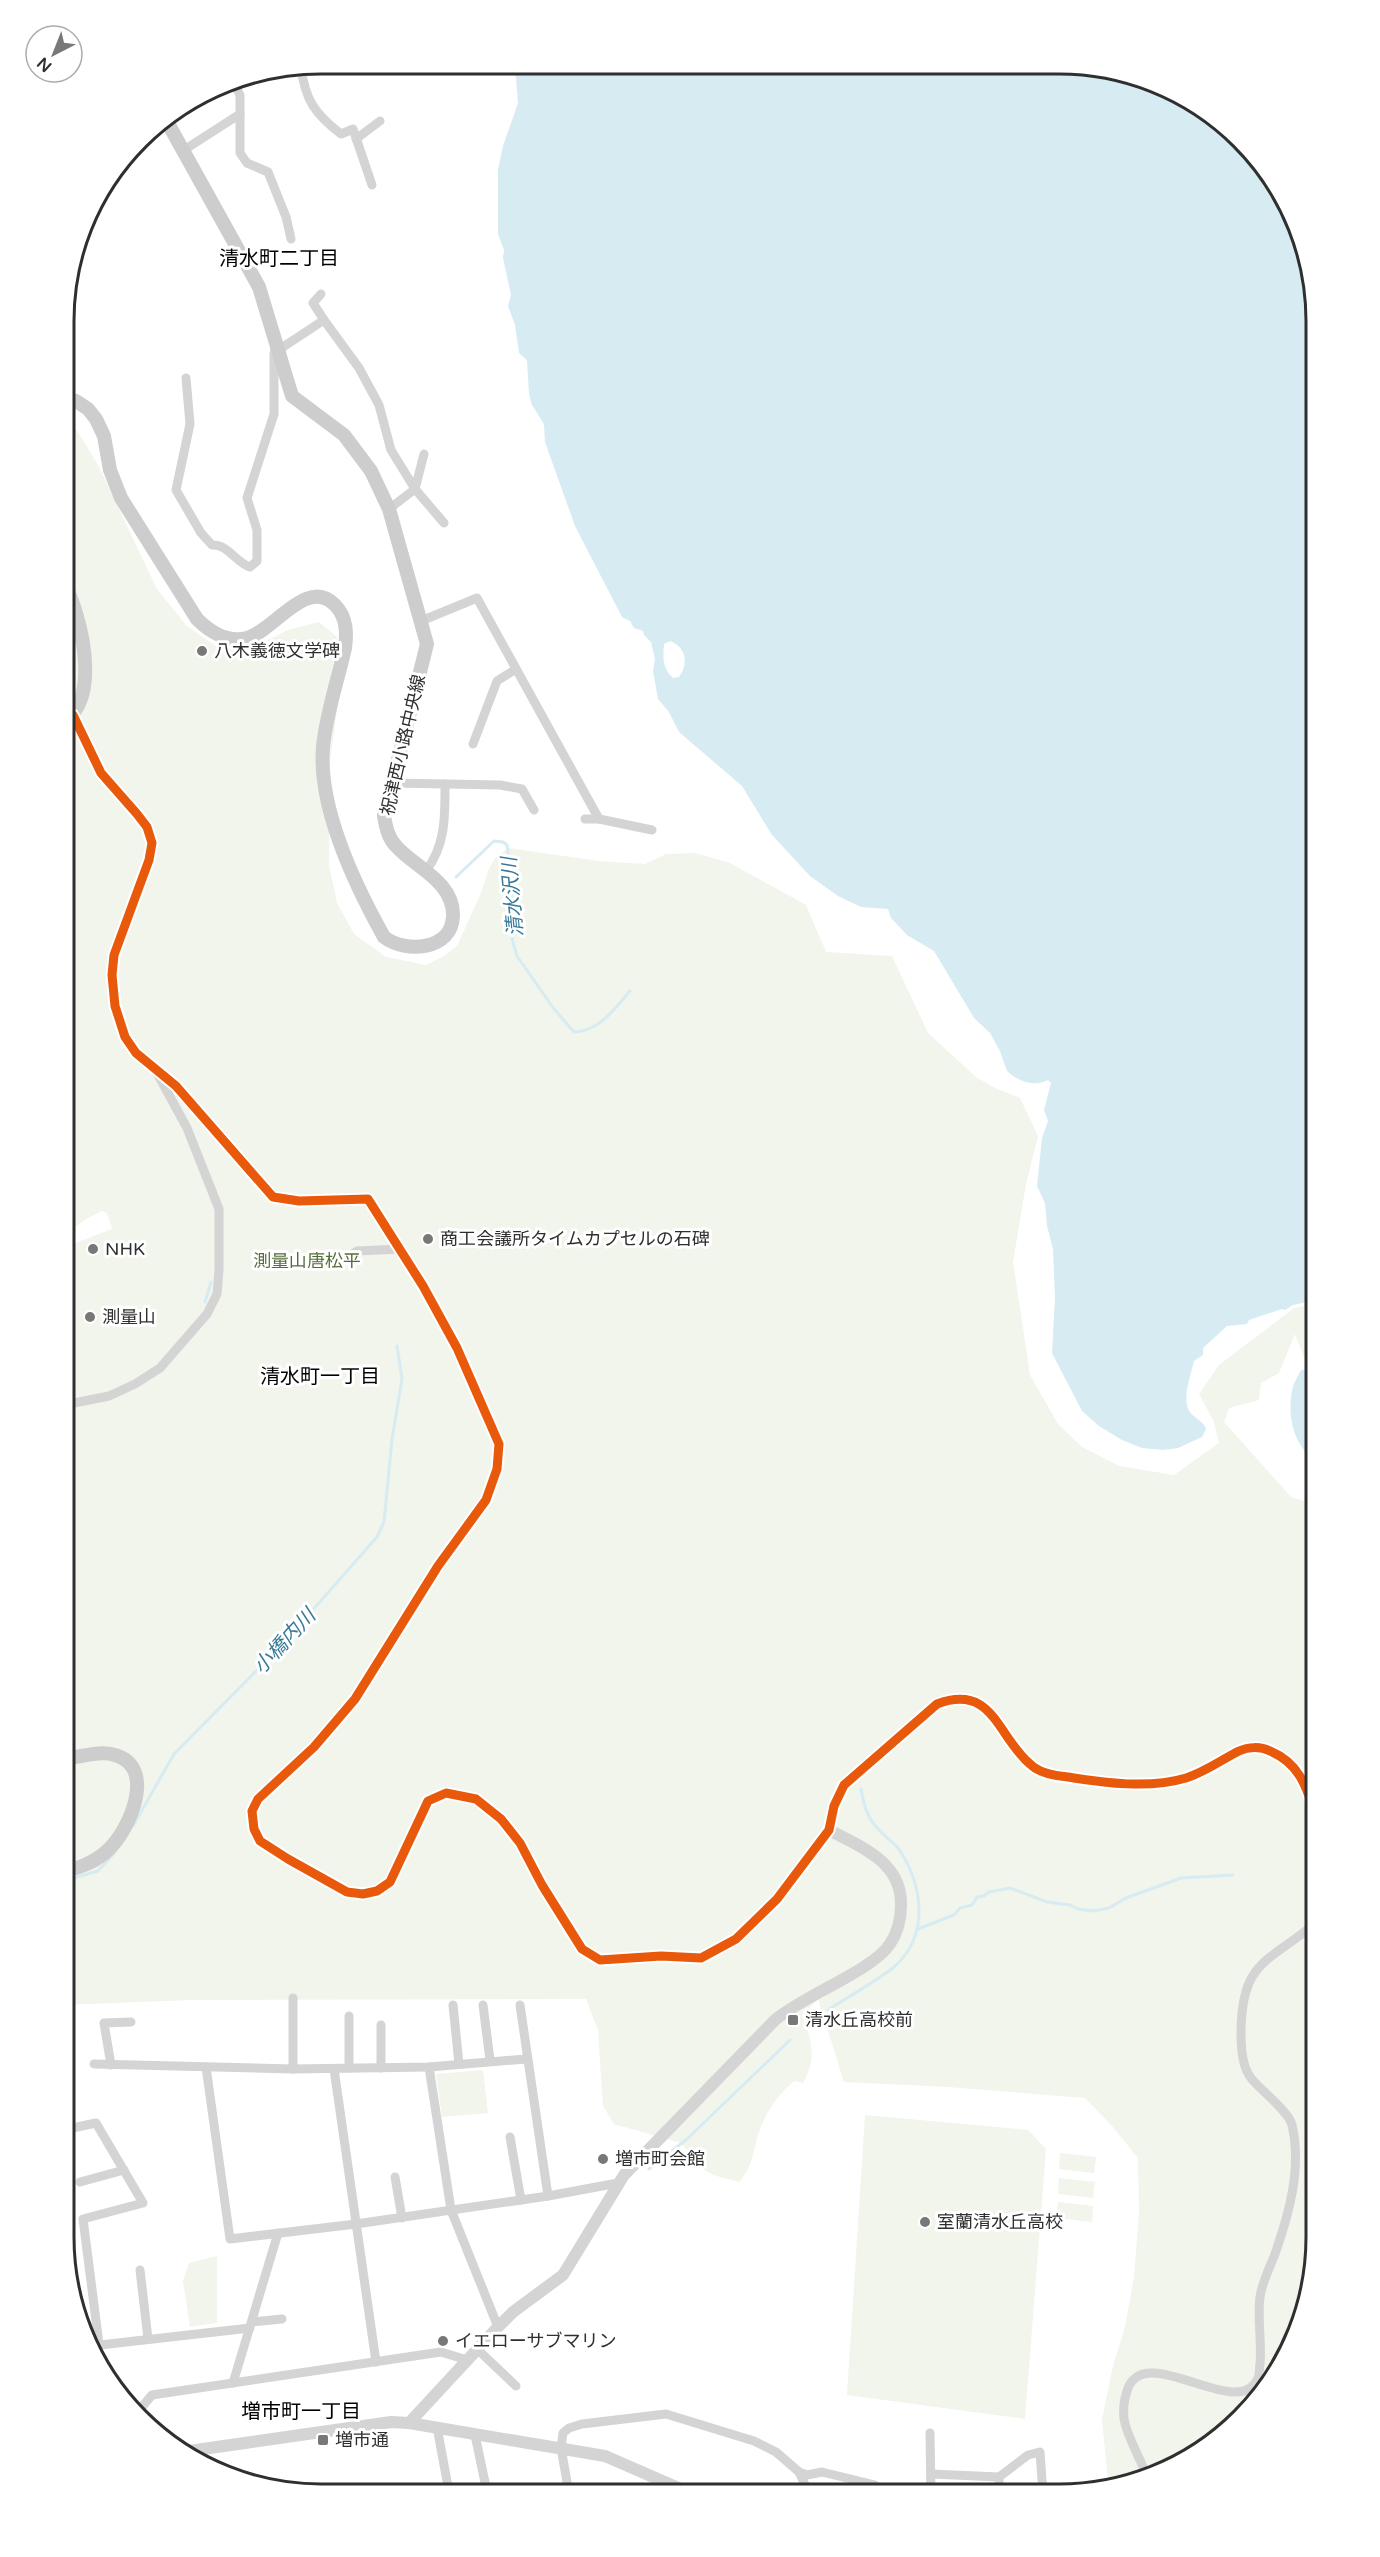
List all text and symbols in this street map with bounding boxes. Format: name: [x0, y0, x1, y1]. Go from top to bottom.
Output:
north arrow: [24, 24, 84, 84]
text: N: [33, 53, 56, 76]
district label: 清水町二丁目: [219, 247, 339, 271]
place label: 八木義徳文学碑: [214, 640, 340, 662]
marker: 八木義徳文学碑: [195, 644, 209, 658]
street label: 祝津西小路中央線: [376, 672, 430, 818]
water label: 清水沢川: [497, 854, 528, 938]
place label: 商工会議所タイムカプセルの石碑: [440, 1228, 710, 1250]
marker: 商工会議所タイムカプセルの石碑: [421, 1232, 435, 1246]
place label: NHK: [105, 1238, 145, 1260]
marker: NHK: [86, 1242, 100, 1256]
park label: 測量山唐松平: [253, 1250, 361, 1272]
place label: 測量山: [102, 1306, 156, 1328]
marker: 測量山: [83, 1310, 97, 1324]
district label: 清水町一丁目: [260, 1365, 380, 1389]
water label: 小橋内川: [249, 1603, 322, 1679]
place label: 清水丘高校前: [805, 2009, 913, 2031]
marker: 清水丘高校前: [786, 2013, 800, 2027]
place label: 増市町会館: [615, 2148, 705, 2170]
marker: 増市町会館: [596, 2152, 610, 2166]
place label: 室蘭清水丘高校: [937, 2211, 1063, 2233]
marker: 室蘭清水丘高校: [918, 2215, 932, 2229]
place label: イエローサブマリン: [455, 2330, 616, 2352]
marker: イエローサブマリン: [436, 2334, 450, 2348]
district label: 増市町一丁目: [241, 2400, 361, 2424]
place label: 増市通: [335, 2429, 389, 2451]
marker: 増市通: [316, 2433, 330, 2447]

